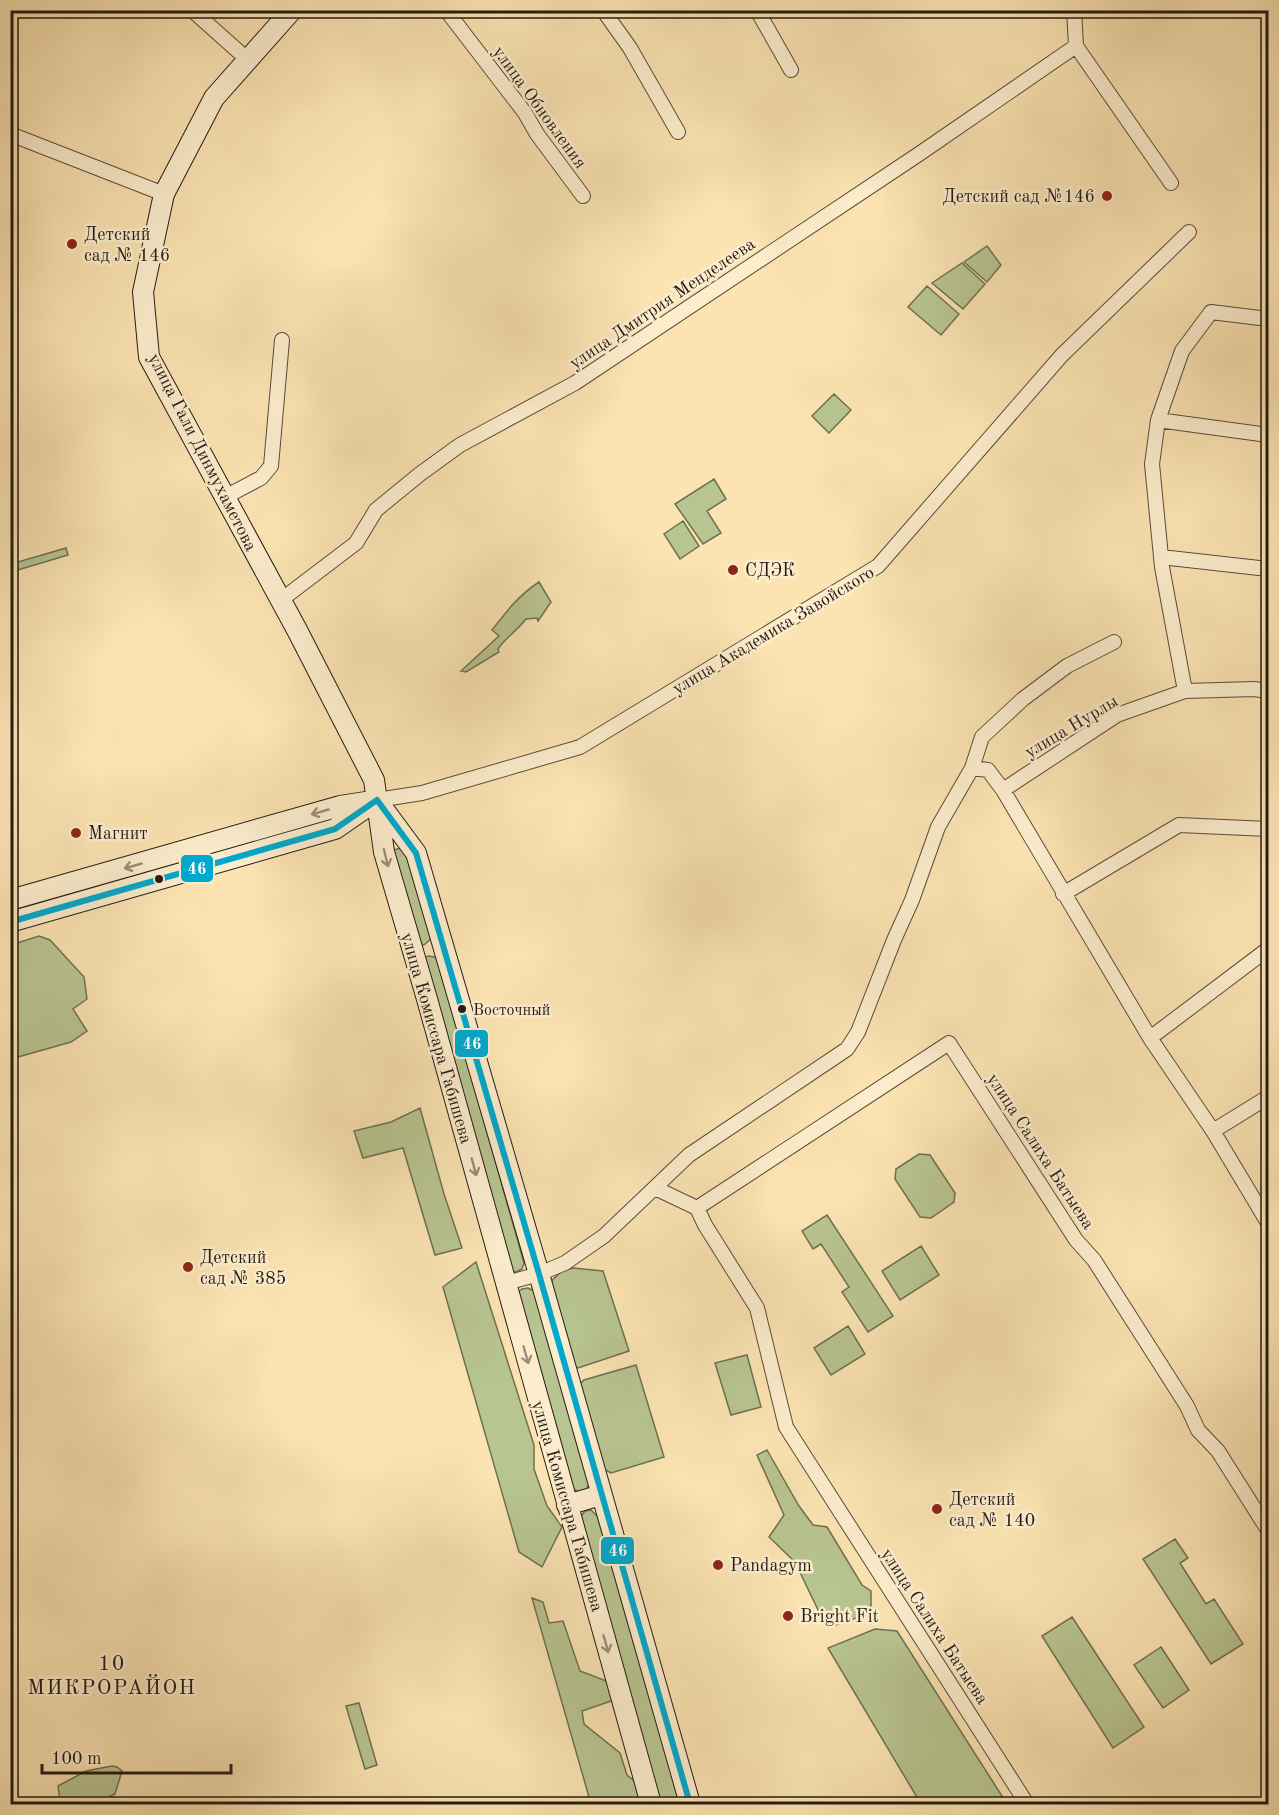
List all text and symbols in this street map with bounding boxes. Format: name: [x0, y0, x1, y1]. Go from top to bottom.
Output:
street label: улица Обновления: [489, 43, 589, 172]
place label: Детский сад №146: [942, 188, 1095, 206]
marker: Детский сад №146: [1100, 189, 1114, 203]
place label: Детский сад № 146: [84, 226, 170, 265]
street label: улица Дмитрия Менделеева: [566, 235, 759, 373]
marker: Детский сад № 146: [65, 237, 79, 251]
street label: улица Гали Динмухаметова: [144, 351, 260, 554]
place label: СДЭК: [745, 562, 795, 580]
street label: улица Академика Завойского: [669, 563, 878, 698]
marker: СДЭК: [726, 563, 740, 577]
street label: улица Нурлы: [1022, 692, 1121, 762]
one-way arrow: [311, 807, 330, 818]
place label: Магнит: [88, 825, 148, 843]
marker: Магнит: [69, 826, 83, 840]
one-way arrow: [381, 848, 393, 867]
line badge: 46: [180, 854, 214, 883]
one-way arrow: [124, 861, 143, 872]
text: 46: [188, 862, 206, 878]
unlabelled marker: [153, 873, 165, 885]
street label: улица Комиссара Габишева: [397, 931, 475, 1146]
marker: Восточный: [456, 1003, 468, 1015]
place label: Восточный: [473, 1003, 550, 1019]
line badge: 46: [454, 1029, 489, 1058]
text: 46: [463, 1037, 481, 1053]
street label: улица Салиха Батыева: [983, 1070, 1097, 1233]
one-way arrow: [468, 1157, 480, 1176]
place label: Детский сад № 385: [200, 1249, 286, 1288]
marker: Детский сад № 385: [181, 1260, 195, 1274]
one-way arrow: [520, 1345, 532, 1364]
street label: улица Комиссара Габишева: [528, 1399, 606, 1614]
place label: Детский сад № 140: [949, 1491, 1035, 1530]
marker: Детский сад № 140: [930, 1502, 944, 1516]
line badge: 46: [600, 1536, 635, 1565]
text: 46: [609, 1544, 627, 1560]
street label: улица Салиха Батыева: [877, 1545, 991, 1708]
place label: Pandagym: [730, 1557, 812, 1575]
marker: Pandagym: [711, 1558, 725, 1572]
place label: Bright Fit: [800, 1608, 879, 1626]
marker: Bright Fit: [781, 1609, 795, 1623]
one-way arrow: [601, 1634, 613, 1653]
district label: 10 МИКРОРАЙОН: [27, 1654, 197, 1699]
scale bar: [42, 1737, 231, 1775]
text: 100 m: [51, 1750, 102, 1768]

